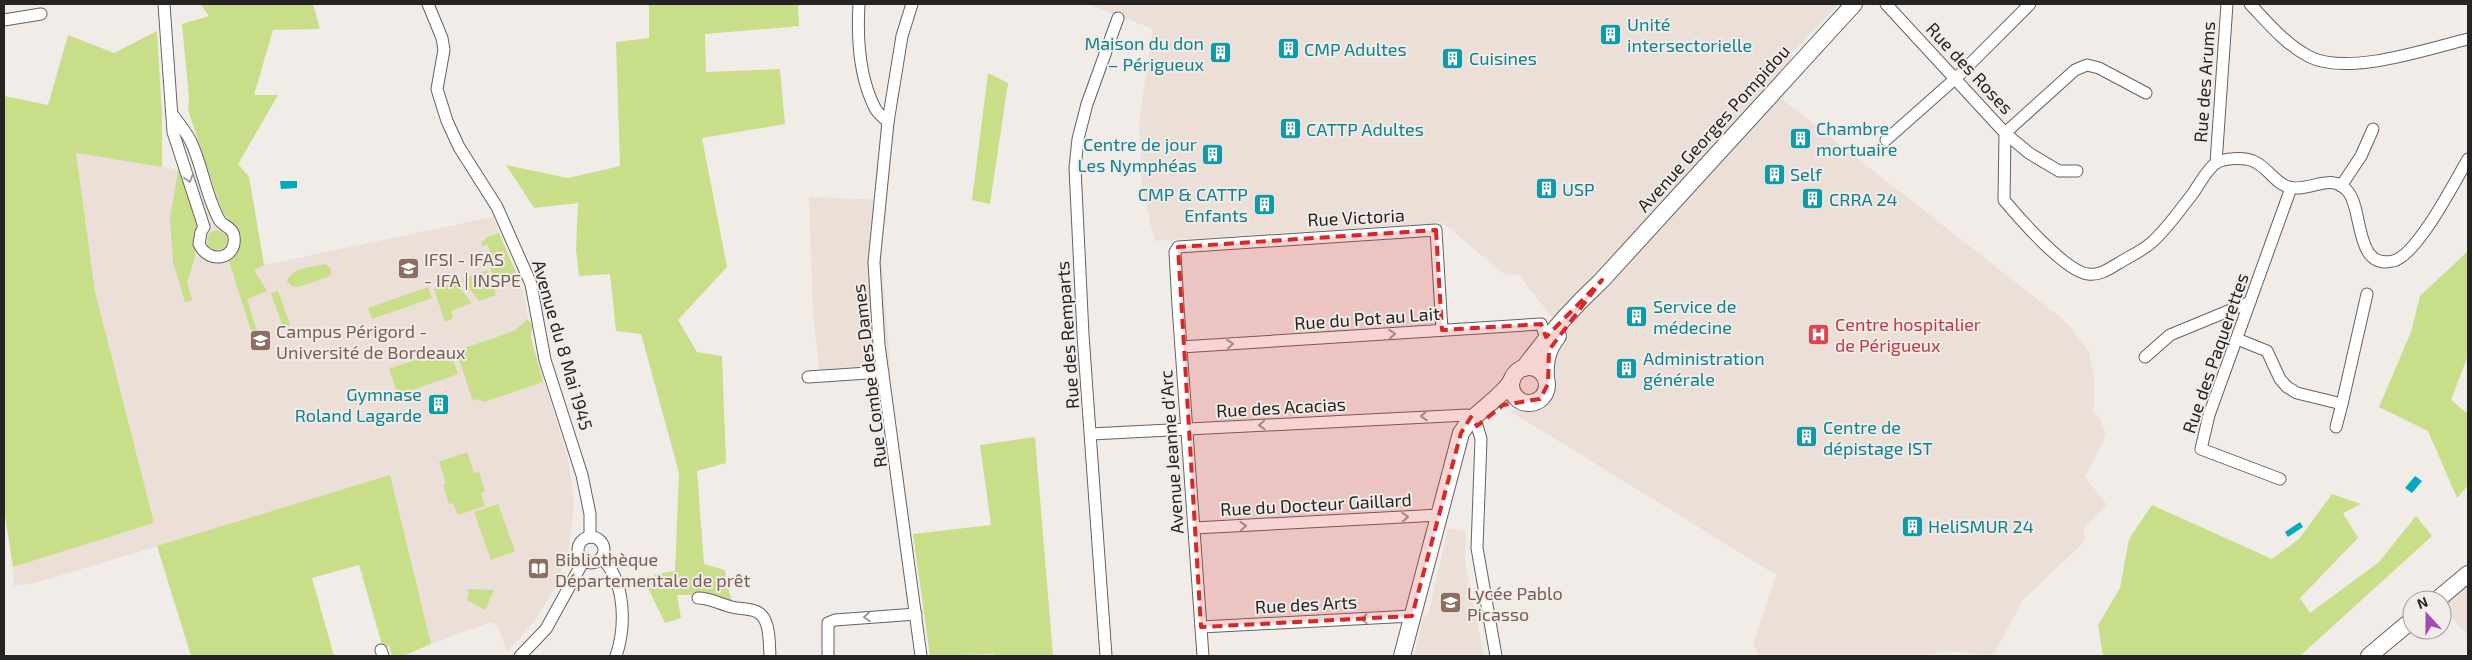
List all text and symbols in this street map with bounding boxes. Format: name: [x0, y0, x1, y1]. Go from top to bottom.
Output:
place label: Unité intersectorielle: [1627, 13, 1752, 56]
street label: Rue des Roses: [1922, 18, 2018, 118]
street label: Rue des Arums: [2189, 21, 2219, 143]
building icon: Unité intersectorielle: [1599, 22, 1623, 46]
place label: Maison du don – Périgueux: [1084, 32, 1204, 75]
building icon: CMP Adultes: [1276, 37, 1300, 61]
place label: CMP Adultes: [1304, 38, 1407, 60]
street label: Avenue Georges Pompidou: [1632, 40, 1794, 216]
building icon: Maison du don – Périgueux: [1208, 41, 1232, 65]
building icon: Cuisines: [1441, 46, 1465, 70]
place label: Cuisines: [1469, 47, 1537, 69]
building icon: CATTP Adultes: [1278, 117, 1302, 141]
place label: Chambre mortuaire: [1816, 117, 1897, 160]
place label: CATTP Adultes: [1306, 118, 1424, 140]
building icon: Chambre mortuaire: [1788, 126, 1812, 150]
place label: Centre de jour Les Nymphéas: [1077, 133, 1197, 176]
building icon: Centre de jour Les Nymphéas: [1201, 142, 1225, 166]
building icon: Self: [1762, 162, 1786, 186]
place label: Self: [1790, 163, 1823, 185]
one-way arrow: [183, 174, 193, 182]
building icon: USP: [1534, 177, 1558, 201]
place label: USP: [1562, 178, 1595, 200]
place label: CMP & CATTP Enfants: [1138, 183, 1248, 226]
building icon: CRRA 24: [1801, 187, 1825, 211]
place label: CRRA 24: [1829, 188, 1897, 210]
building icon: CMP & CATTP Enfants: [1252, 192, 1276, 216]
street label: Rue Victoria: [1307, 203, 1405, 231]
place label: IFSI - IFAS - IFA | INSPE: [424, 248, 521, 291]
school or university icon: IFSI - IFAS - IFA | INSPE: [396, 257, 420, 281]
street label: Avenue du 8 Mai 1945: [528, 257, 598, 433]
street label: Rue des Remparts: [1051, 260, 1083, 410]
street label: Rue des Paquerettes: [2177, 270, 2253, 436]
street label: Rue Combe des Dames: [847, 283, 891, 469]
place label: Service de médecine: [1653, 295, 1736, 338]
street label: Rue du Pot au Lait: [1293, 302, 1441, 334]
building icon: Service de médecine: [1625, 304, 1649, 328]
place label: Centre hospitalier de Périgueux: [1835, 313, 1981, 356]
place label: Campus Périgord - Université de Bordeaux: [276, 320, 466, 363]
hospital icon: Centre hospitalier de Périgueux: [1807, 322, 1831, 346]
one-way arrow: [1388, 328, 1396, 339]
school or university icon: Campus Périgord - Université de Bordeaux: [248, 329, 272, 353]
one-way arrow: [1226, 338, 1234, 349]
place label: Administration générale: [1643, 347, 1765, 390]
building icon: Administration générale: [1615, 356, 1639, 380]
street label: Avenue Jeanne d'Arc: [1154, 369, 1188, 535]
place label: Gymnase Roland Lagarde: [295, 383, 422, 426]
building icon: Gymnase Roland Lagarde: [426, 392, 450, 416]
street label: Rue des Acacias: [1216, 393, 1346, 421]
one-way arrow: [1420, 411, 1428, 422]
place label: Centre de dépistage IST: [1823, 416, 1933, 459]
one-way arrow: [1258, 420, 1266, 431]
building icon: Centre de dépistage IST: [1795, 425, 1819, 449]
street label: Rue du Docteur Gaillard: [1220, 488, 1412, 520]
one-way arrow: [1402, 512, 1409, 522]
building icon: HeliSMUR 24: [1900, 514, 1924, 538]
place label: HeliSMUR 24: [1928, 515, 2034, 537]
one-way arrow: [1239, 520, 1247, 531]
place label: Bibliothèque Départementale de prêt: [555, 548, 750, 591]
library icon: Bibliothèque Départementale de prêt: [527, 557, 551, 581]
place label: Lycée Pablo Picasso: [1467, 582, 1563, 625]
street label: Rue des Arts: [1254, 590, 1358, 618]
north arrow: [2402, 590, 2452, 640]
school or university icon: Lycée Pablo Picasso: [1439, 591, 1463, 615]
text: N: [2414, 593, 2430, 612]
one-way arrow: [863, 612, 871, 623]
one-way arrow: [1359, 613, 1367, 624]

